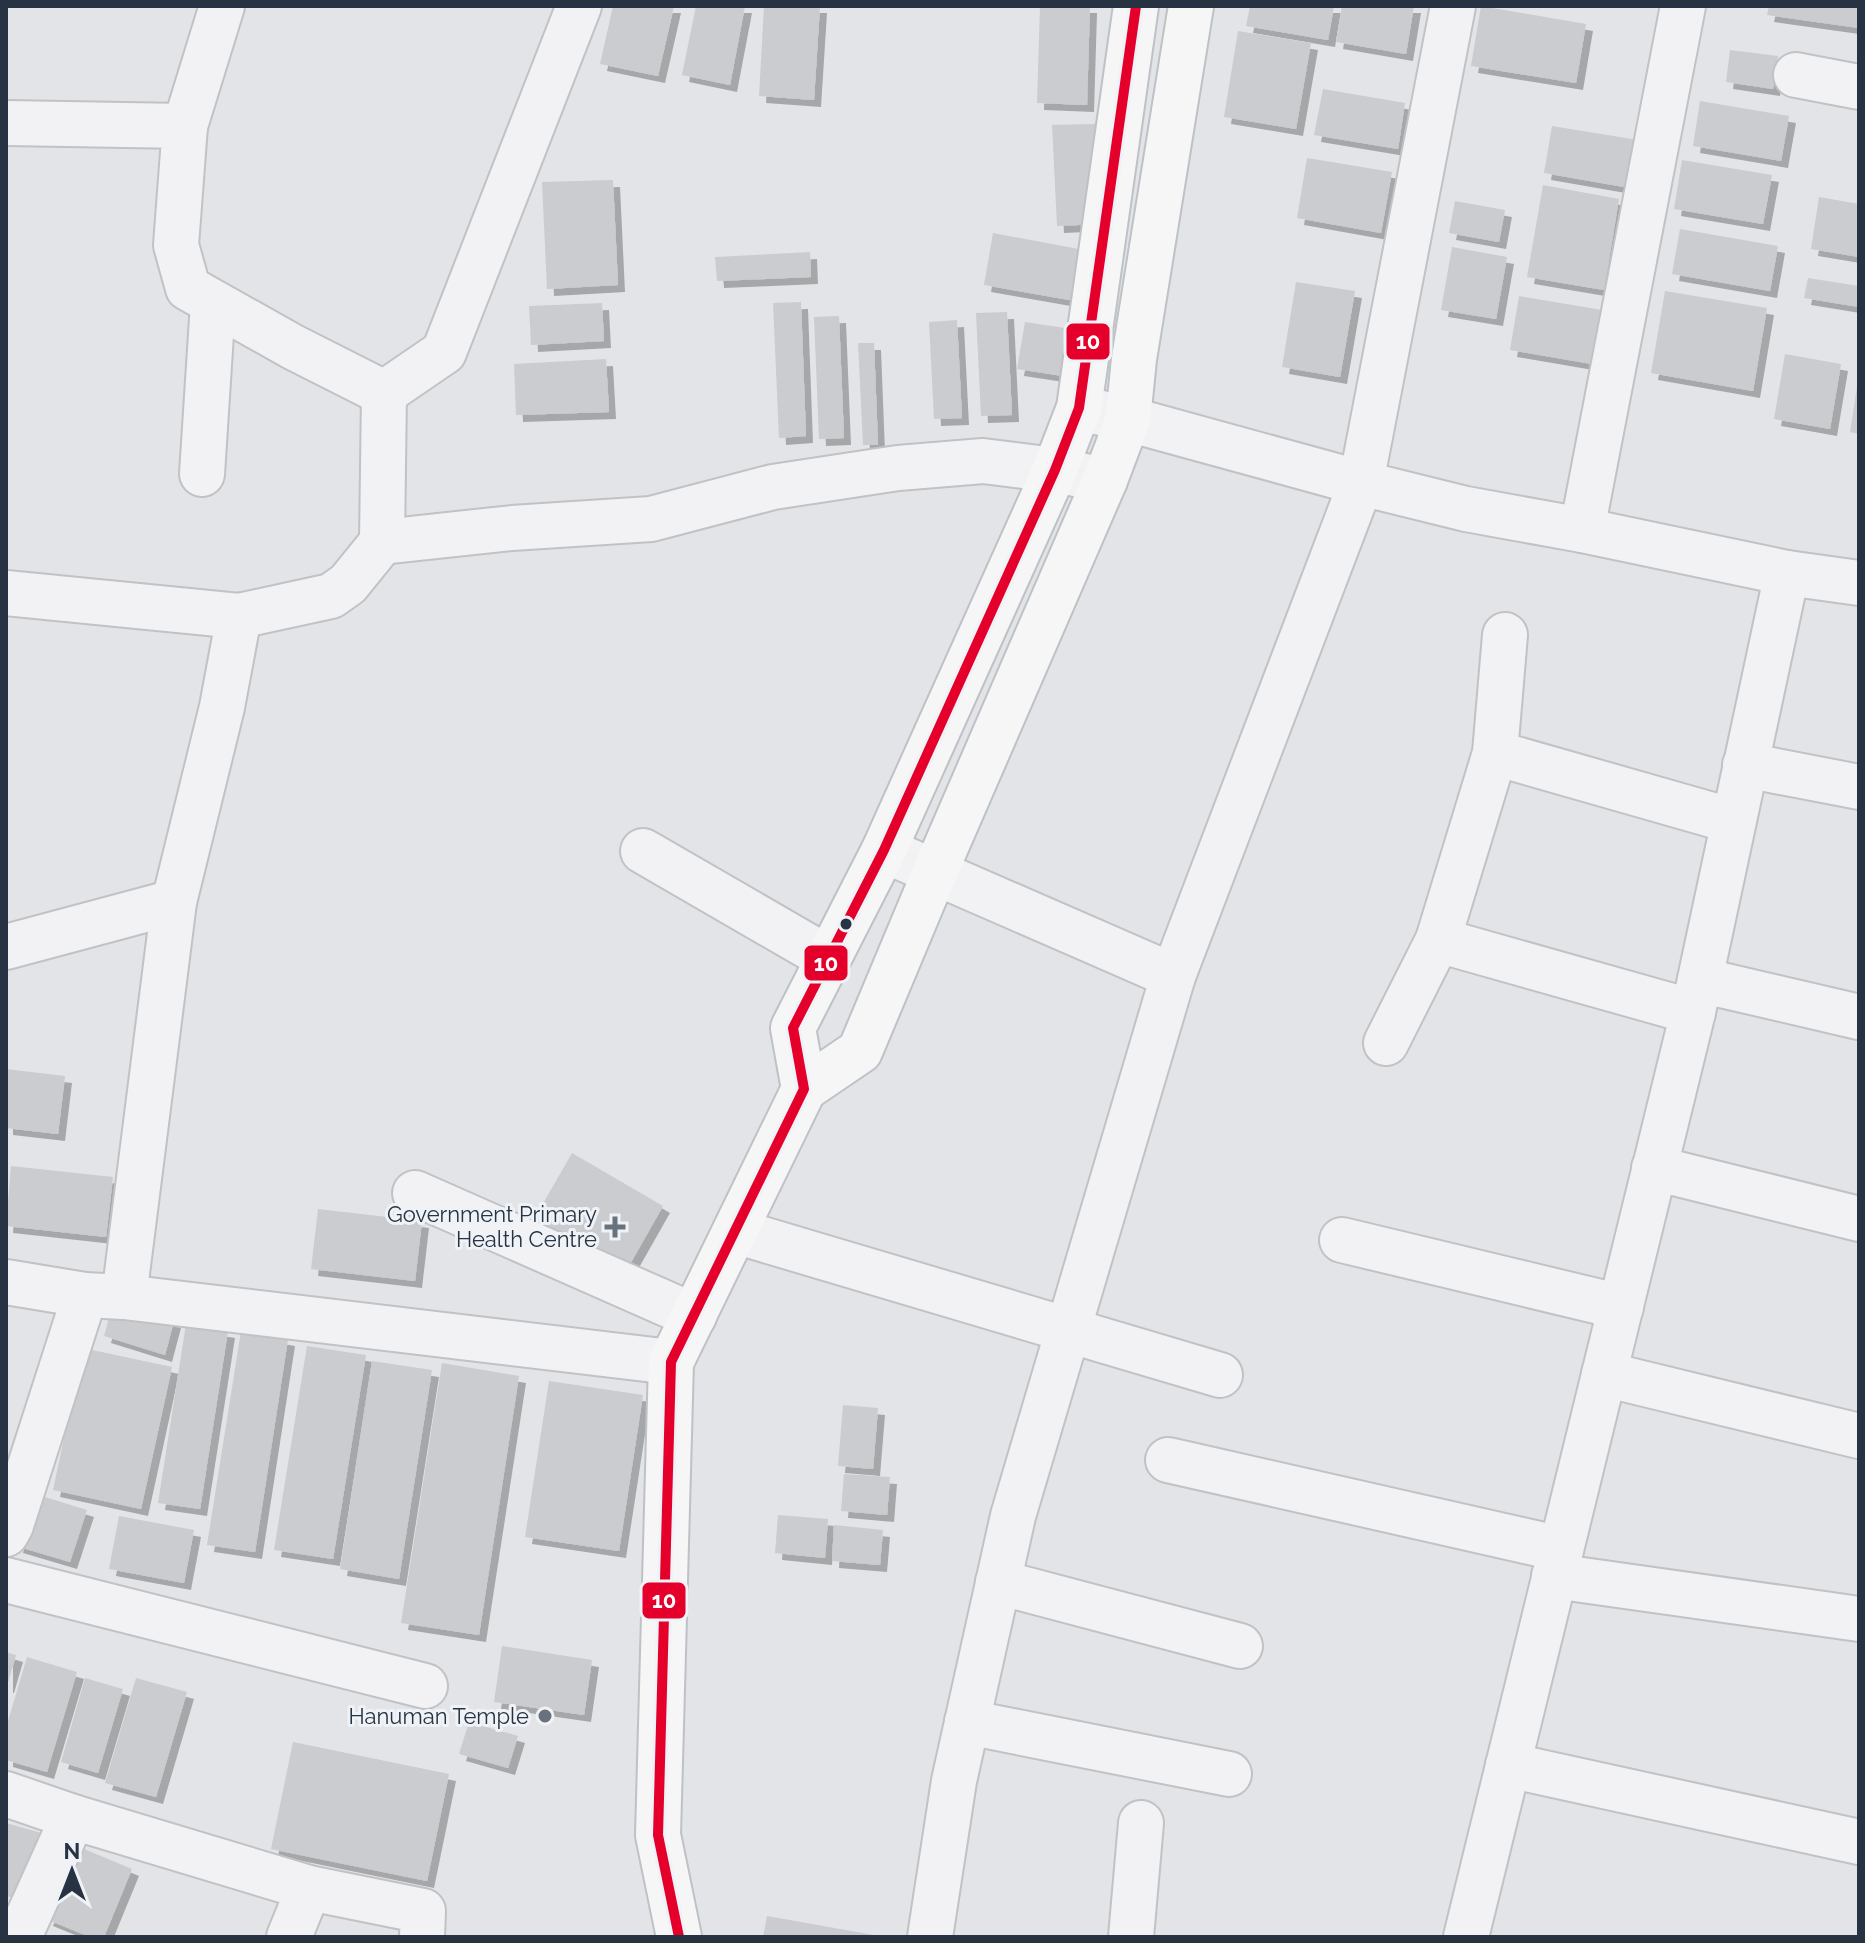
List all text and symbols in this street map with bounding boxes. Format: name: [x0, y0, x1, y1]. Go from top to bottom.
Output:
line badge: 10: [1065, 322, 1111, 361]
text: 10: [1076, 328, 1100, 354]
unlabelled marker: [838, 916, 854, 932]
line badge: 10: [803, 944, 849, 982]
text: 10: [814, 950, 838, 976]
place label: Government Primary Health Centre: [387, 1201, 597, 1252]
marker: Government Primary Health Centre: [604, 1216, 626, 1238]
line badge: 10: [641, 1581, 687, 1620]
text: 10: [652, 1587, 676, 1613]
place label: Hanuman Temple: [348, 1703, 529, 1729]
marker: Hanuman Temple: [536, 1707, 554, 1725]
north arrow: [32, 1831, 112, 1911]
text: N: [64, 1838, 80, 1864]

